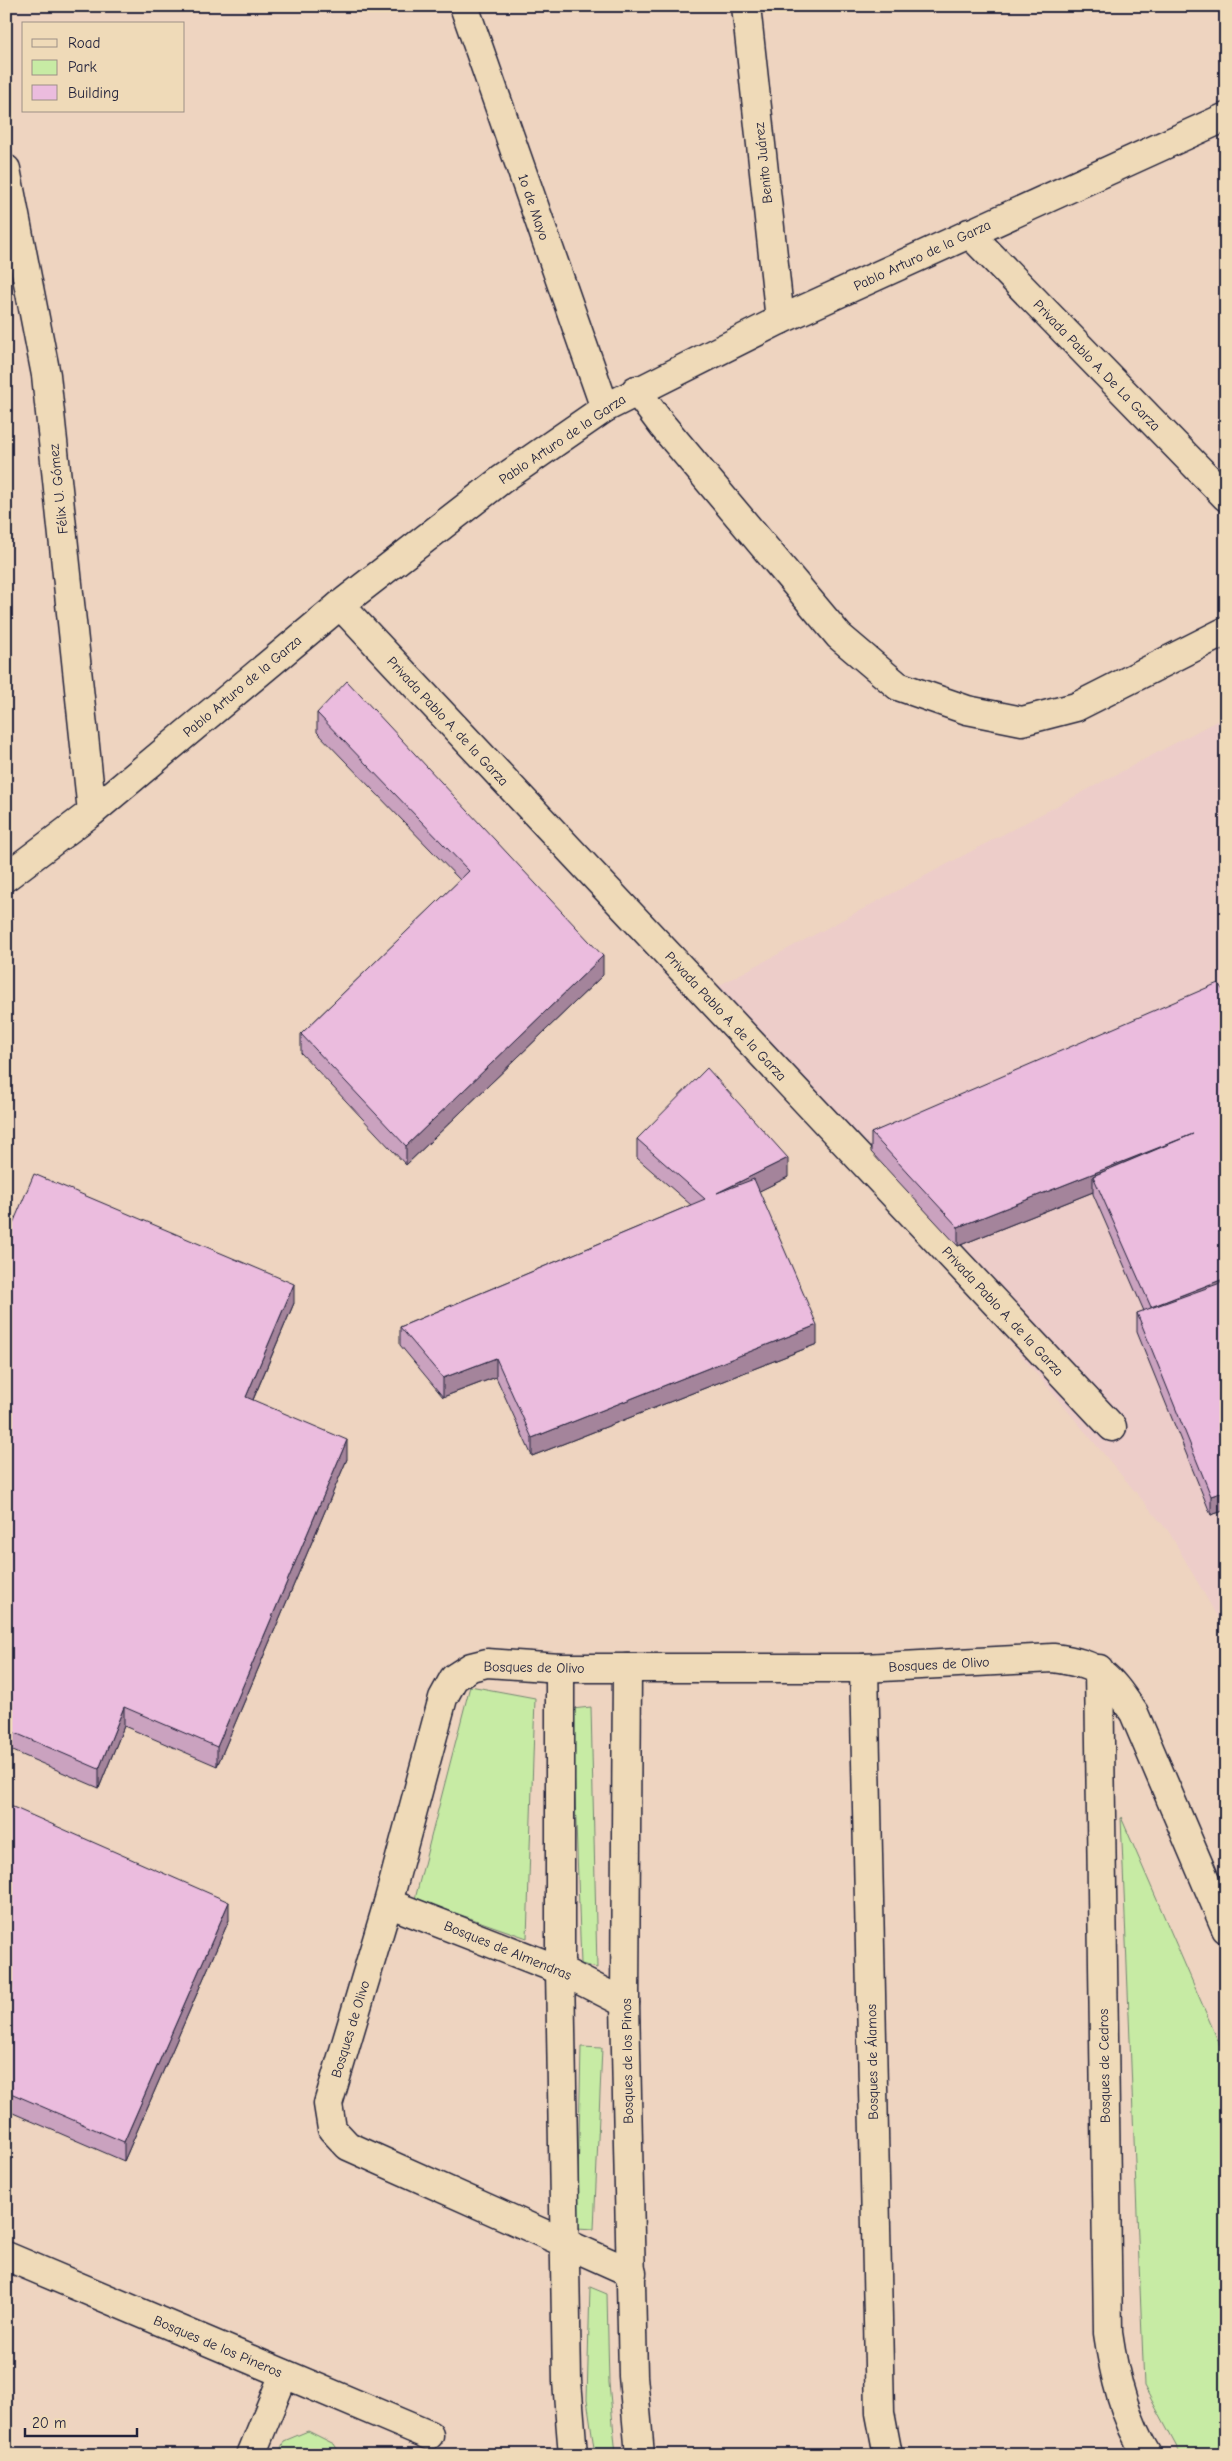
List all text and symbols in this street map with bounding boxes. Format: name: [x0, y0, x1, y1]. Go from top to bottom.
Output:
legend: [22, 22, 185, 112]
text: Road: [68, 34, 100, 52]
text: Park: [68, 58, 97, 76]
text: Building: [68, 84, 119, 102]
street label: Benito Juárez: [751, 122, 776, 204]
street label: 1o de Mayo: [514, 172, 553, 243]
street label: Pablo Arturo de la Garza: [851, 216, 993, 295]
street label: Privada Pablo A. De La Garza: [1029, 296, 1164, 434]
street label: Pablo Arturo de la Garza: [496, 391, 629, 488]
street label: Félix U. Gómez: [45, 443, 72, 535]
street label: Pablo Arturo de la Garza: [180, 632, 305, 741]
street label: Privada Pablo A. de la Garza: [383, 653, 512, 790]
street label: Privada Pablo A. de la Garza: [661, 948, 790, 1085]
street label: Privada Pablo A. de la Garza: [938, 1243, 1067, 1380]
street label: Bosques de Olivo: [888, 1653, 990, 1676]
street label: Bosques de Olivo: [483, 1658, 585, 1677]
street label: Bosques de Almendras: [442, 1917, 574, 1984]
street label: Bosques de Olivo: [328, 1978, 373, 2080]
street label: Bosques de los Pinos: [618, 1998, 637, 2124]
street label: Bosques de Álamos: [863, 2004, 882, 2120]
street label: Bosques de Cedros: [1095, 2009, 1114, 2123]
street label: Bosques de los Pineros: [151, 2312, 285, 2381]
scale bar: [25, 2406, 138, 2438]
text: 20 m: [32, 2414, 66, 2432]

